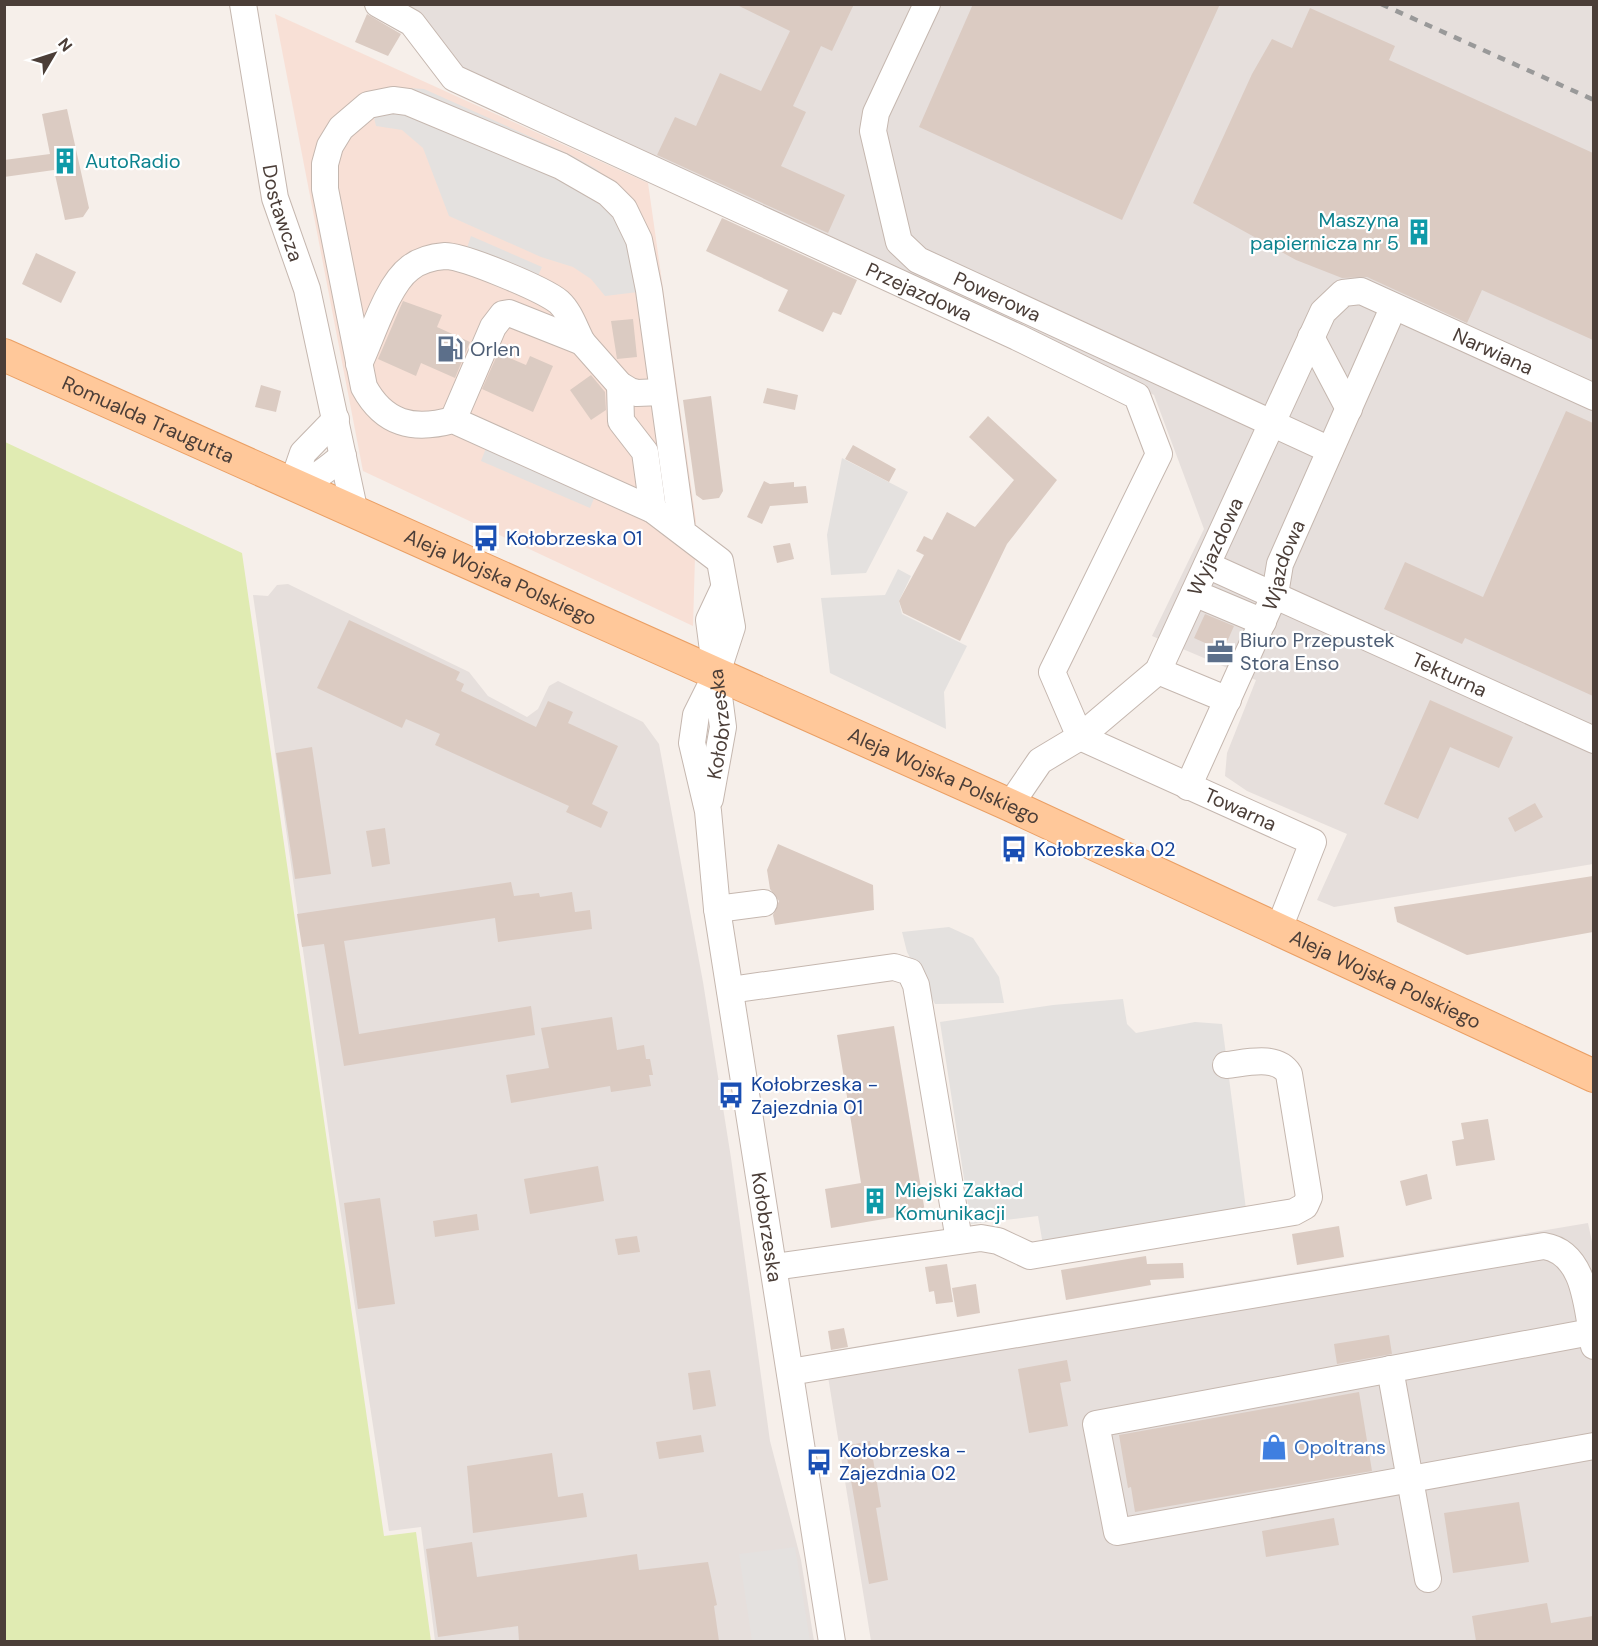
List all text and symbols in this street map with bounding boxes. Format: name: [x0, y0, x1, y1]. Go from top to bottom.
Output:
north arrow: [24, 24, 84, 84]
text: N: [53, 34, 77, 56]
building icon: AutoRadio: [50, 146, 80, 176]
place label: AutoRadio: [85, 148, 181, 174]
street label: Dostawcza: [257, 163, 309, 265]
place label: Maszyna papiernicza nr 5: [1250, 207, 1399, 256]
building icon: Maszyna papiernicza nr 5: [1404, 217, 1434, 247]
street label: Przejazdowa: [862, 256, 976, 328]
street label: Powerowa: [950, 265, 1045, 328]
street label: Narwiana: [1449, 322, 1537, 381]
fuel station icon: Orlen: [435, 334, 465, 364]
place label: Orlen: [470, 336, 520, 362]
street label: Romualda Traugutta: [58, 370, 238, 469]
street label: Wyjazdowa: [1181, 493, 1249, 600]
street label: Wjazdowa: [1256, 516, 1311, 615]
street label: Aleja Wojska Polskiego: [400, 523, 601, 631]
bus stop icon: Kołobrzeska 01: [471, 523, 501, 553]
place label: Kołobrzeska 01: [506, 525, 642, 551]
place label: Biuro Przepustek Stora Enso: [1240, 627, 1395, 676]
office icon: Biuro Przepustek Stora Enso: [1205, 637, 1235, 667]
street label: Tekturna: [1408, 646, 1491, 703]
street label: Kołobrzeska: [701, 667, 736, 781]
street label: Aleja Wojska Polskiego: [844, 721, 1044, 830]
street label: Towarna: [1200, 782, 1281, 837]
bus stop icon: Kołobrzeska 02: [999, 834, 1029, 864]
place label: Kołobrzeska 02: [1034, 836, 1175, 862]
street label: Aleja Wojska Polskiego: [1286, 924, 1485, 1035]
place label: Kołobrzeska - Zajezdnia 01: [751, 1071, 878, 1120]
bus stop icon: Kołobrzeska - Zajezdnia 01: [716, 1080, 746, 1110]
street label: Kołobrzeska: [745, 1170, 788, 1284]
place label: Miejski Zakład Komunikacji: [895, 1177, 1023, 1226]
building icon: Miejski Zakład Komunikacji: [860, 1186, 890, 1216]
shop icon: Opoltrans: [1259, 1432, 1289, 1462]
place label: Opoltrans: [1294, 1434, 1386, 1460]
place label: Kołobrzeska - Zajezdnia 02: [839, 1437, 966, 1486]
bus stop icon: Kołobrzeska - Zajezdnia 02: [804, 1447, 834, 1477]

